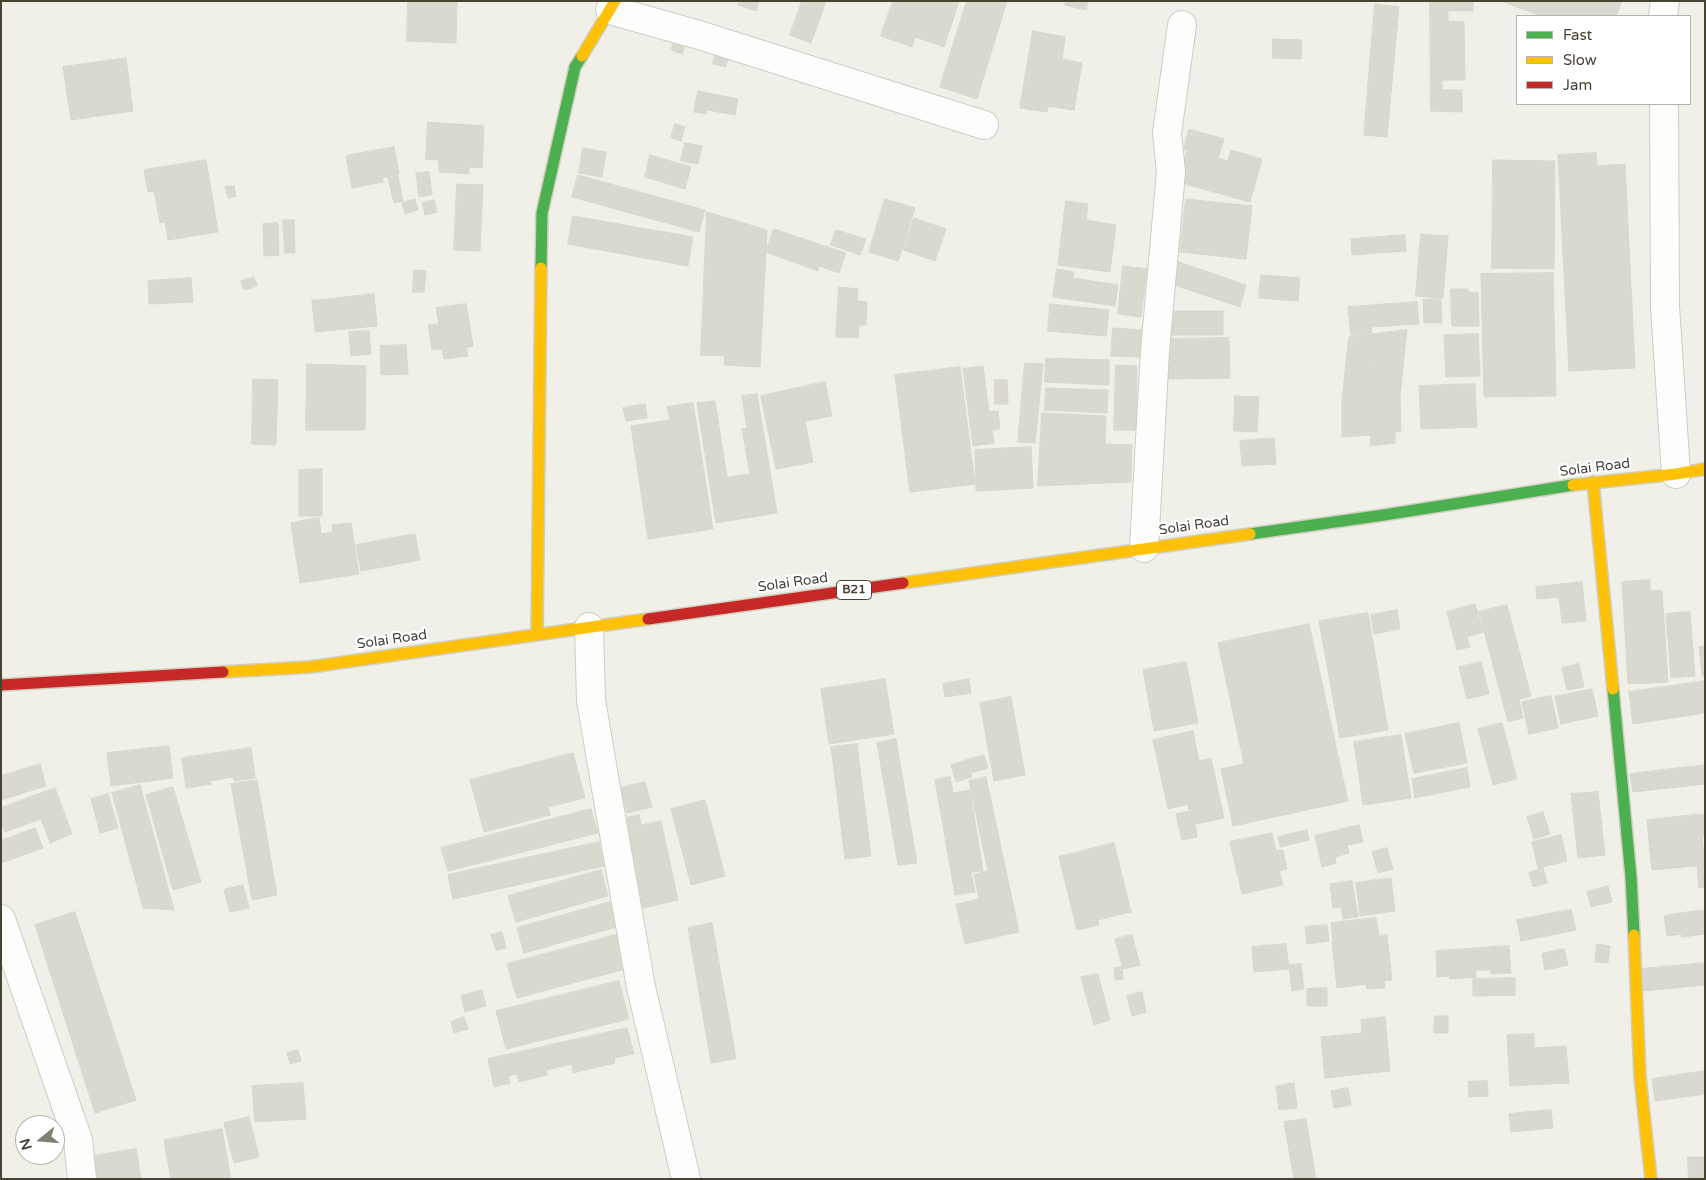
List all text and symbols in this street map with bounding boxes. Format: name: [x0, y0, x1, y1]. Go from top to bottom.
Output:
legend: [1516, 15, 1691, 105]
text: Fast: [1563, 26, 1592, 44]
text: Slow: [1563, 51, 1597, 69]
text: Jam: [1563, 76, 1592, 94]
street label: Solai Road: [1559, 455, 1631, 481]
street label: Solai Road: [1158, 513, 1230, 539]
street label: Solai Road: [757, 570, 829, 596]
road number: B21: [836, 580, 872, 600]
street label: Solai Road: [356, 627, 428, 653]
north arrow: [15, 1115, 65, 1165]
text: N: [16, 1136, 36, 1152]

